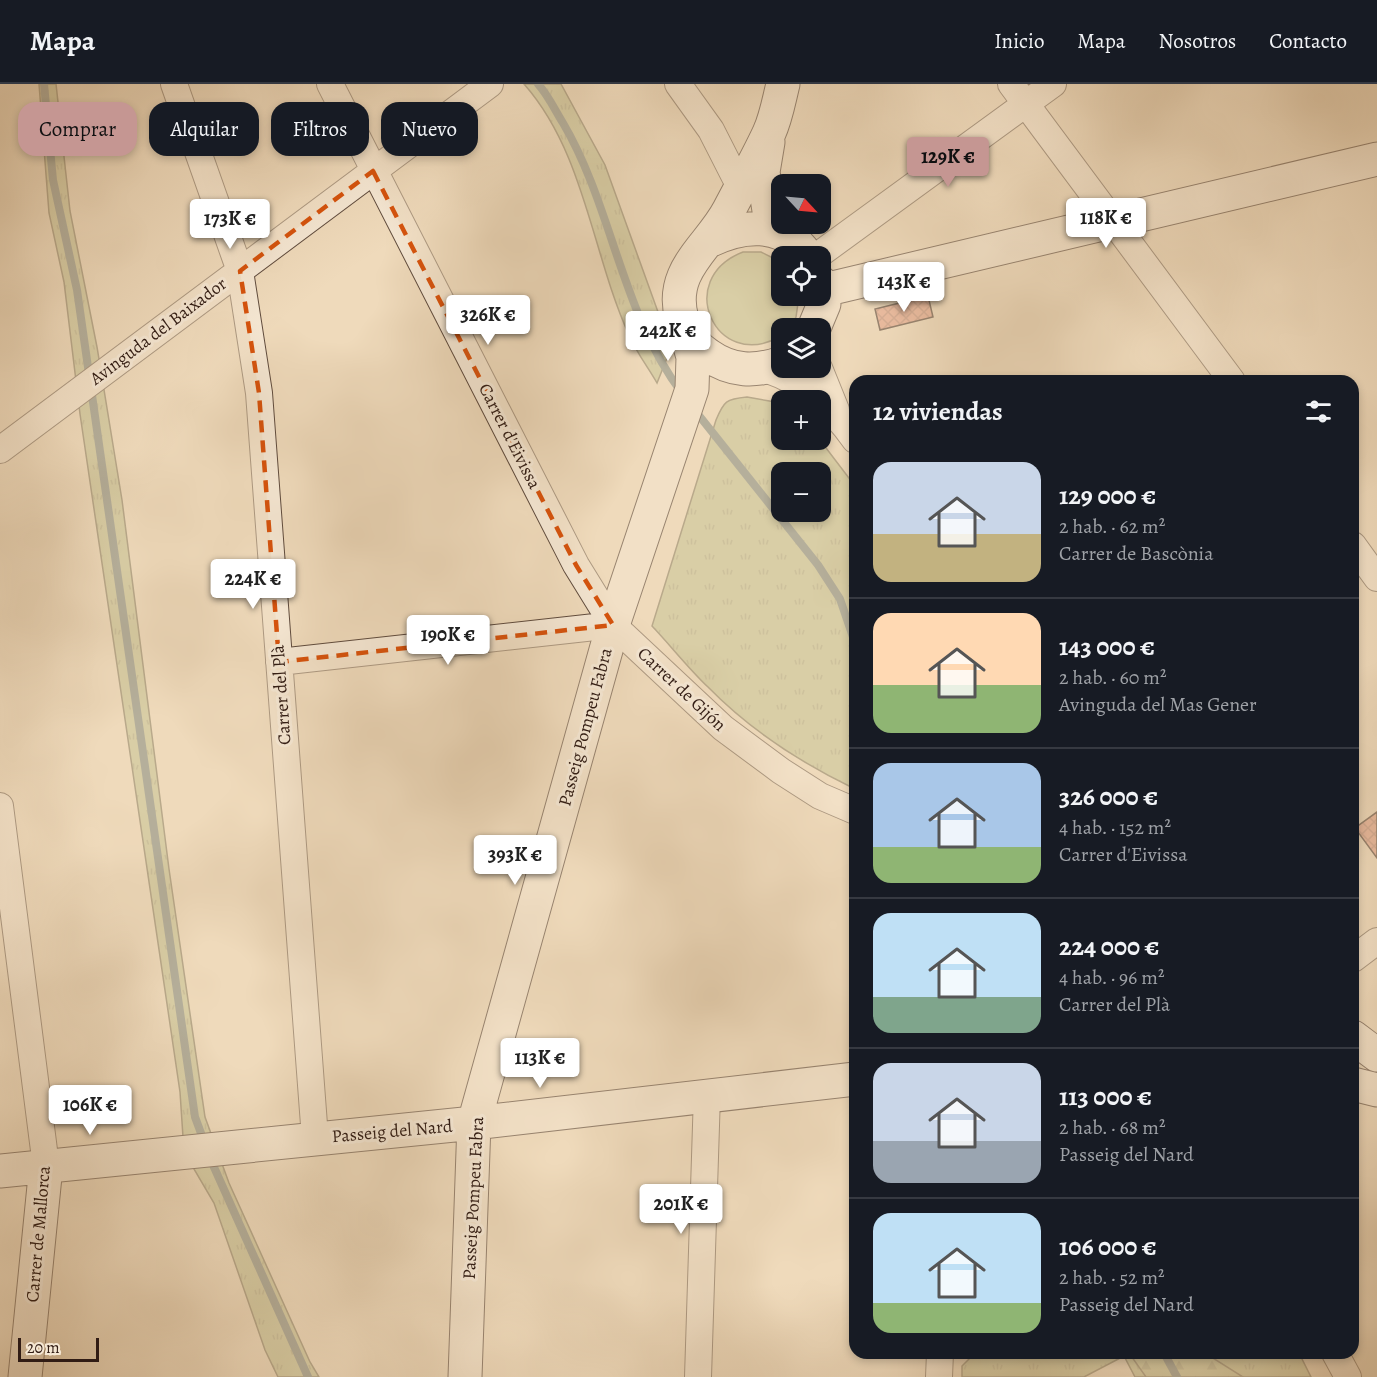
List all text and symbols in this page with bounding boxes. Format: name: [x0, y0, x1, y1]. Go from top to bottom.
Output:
text: Mapa: [30, 22, 95, 60]
text: Inicio: [994, 27, 1044, 55]
text: Mapa: [1077, 27, 1126, 55]
text: Nosotros: [1159, 27, 1236, 55]
text: Contacto: [1269, 27, 1347, 55]
chip: Comprar: [18, 102, 137, 156]
chip: Alquilar: [149, 102, 259, 156]
chip: Filtros: [271, 102, 369, 156]
chip: Nuevo: [381, 102, 478, 156]
pin: 129K €: [899, 137, 997, 188]
text: 129K €: [921, 143, 975, 170]
north arrow: [771, 174, 831, 234]
map controls: [771, 174, 831, 522]
pin: 118K €: [1057, 198, 1155, 249]
pin: 173K €: [181, 199, 279, 250]
text: 118K €: [1080, 204, 1132, 231]
text: 173K €: [204, 205, 256, 232]
button: locate: [771, 246, 831, 306]
pin: 143K €: [855, 262, 953, 313]
text: 143K €: [877, 268, 931, 295]
street label: Avinguda del Baixador: [84, 272, 231, 391]
pin: 326K €: [439, 295, 537, 346]
text: 326K €: [460, 301, 516, 328]
pin: 242K €: [619, 311, 717, 362]
text: 242K €: [640, 317, 696, 344]
button: layers: [771, 318, 831, 378]
street label: Carrer d'Eivissa: [473, 379, 547, 494]
button: +: [771, 390, 831, 450]
text: 12 viviendas: [873, 394, 1003, 429]
icon: filters: [1302, 395, 1335, 428]
button: −: [771, 462, 831, 522]
text: 129 000 €: [1059, 478, 1156, 513]
icon: home: [921, 486, 993, 558]
text: 2 hab. · 62 m²: [1059, 513, 1165, 540]
text: Carrer de Bascònia: [1059, 540, 1214, 567]
pin: 224K €: [204, 559, 302, 610]
text: 224K €: [225, 565, 281, 592]
pin: 190K €: [399, 615, 497, 666]
text: 190K €: [421, 621, 475, 648]
text: 143 000 €: [1059, 629, 1155, 664]
icon: home: [921, 637, 993, 709]
street label: Carrer de Gijón: [632, 642, 732, 736]
street label: Carrer del Plà: [265, 644, 296, 746]
street label: Passeig Pompeu Fabra: [552, 645, 618, 809]
text: 2 hab. · 60 m²: [1059, 664, 1166, 691]
text: Avinguda del Mas Gener: [1059, 691, 1257, 718]
text: 326 000 €: [1059, 779, 1158, 814]
icon: home: [921, 787, 993, 859]
text: 4 hab. · 152 m²: [1059, 814, 1171, 841]
pin: 393K €: [466, 835, 564, 886]
text: 393K €: [488, 841, 542, 868]
text: Carrer d'Eivissa: [1059, 841, 1188, 868]
text: 224 000 €: [1059, 929, 1160, 964]
icon: home: [921, 937, 993, 1009]
text: 4 hab. · 96 m²: [1059, 964, 1164, 991]
text: Carrer del Plà: [1059, 991, 1170, 1018]
pin: 113K €: [491, 1038, 589, 1089]
text: 113K €: [514, 1044, 566, 1071]
text: 113 000 €: [1059, 1079, 1152, 1114]
pin: 106K €: [41, 1085, 139, 1136]
icon: home: [921, 1087, 993, 1159]
text: 106K €: [63, 1091, 117, 1118]
street label: Passeig del Nard: [331, 1114, 454, 1148]
text: 2 hab. · 68 m²: [1059, 1114, 1166, 1141]
street label: Passeig Pompeu Fabra: [457, 1115, 489, 1280]
text: Passeig del Nard: [1059, 1141, 1194, 1168]
street label: Carrer de Mallorca: [20, 1164, 56, 1303]
pin: 201K €: [632, 1184, 730, 1235]
text: 201K €: [654, 1190, 708, 1217]
text: 106 000 €: [1059, 1229, 1157, 1264]
icon: home: [921, 1237, 993, 1309]
text: 2 hab. · 52 m²: [1059, 1264, 1165, 1291]
text: Passeig del Nard: [1059, 1291, 1194, 1318]
scale bar: [18, 1335, 99, 1362]
text: 20 m: [27, 1337, 60, 1359]

